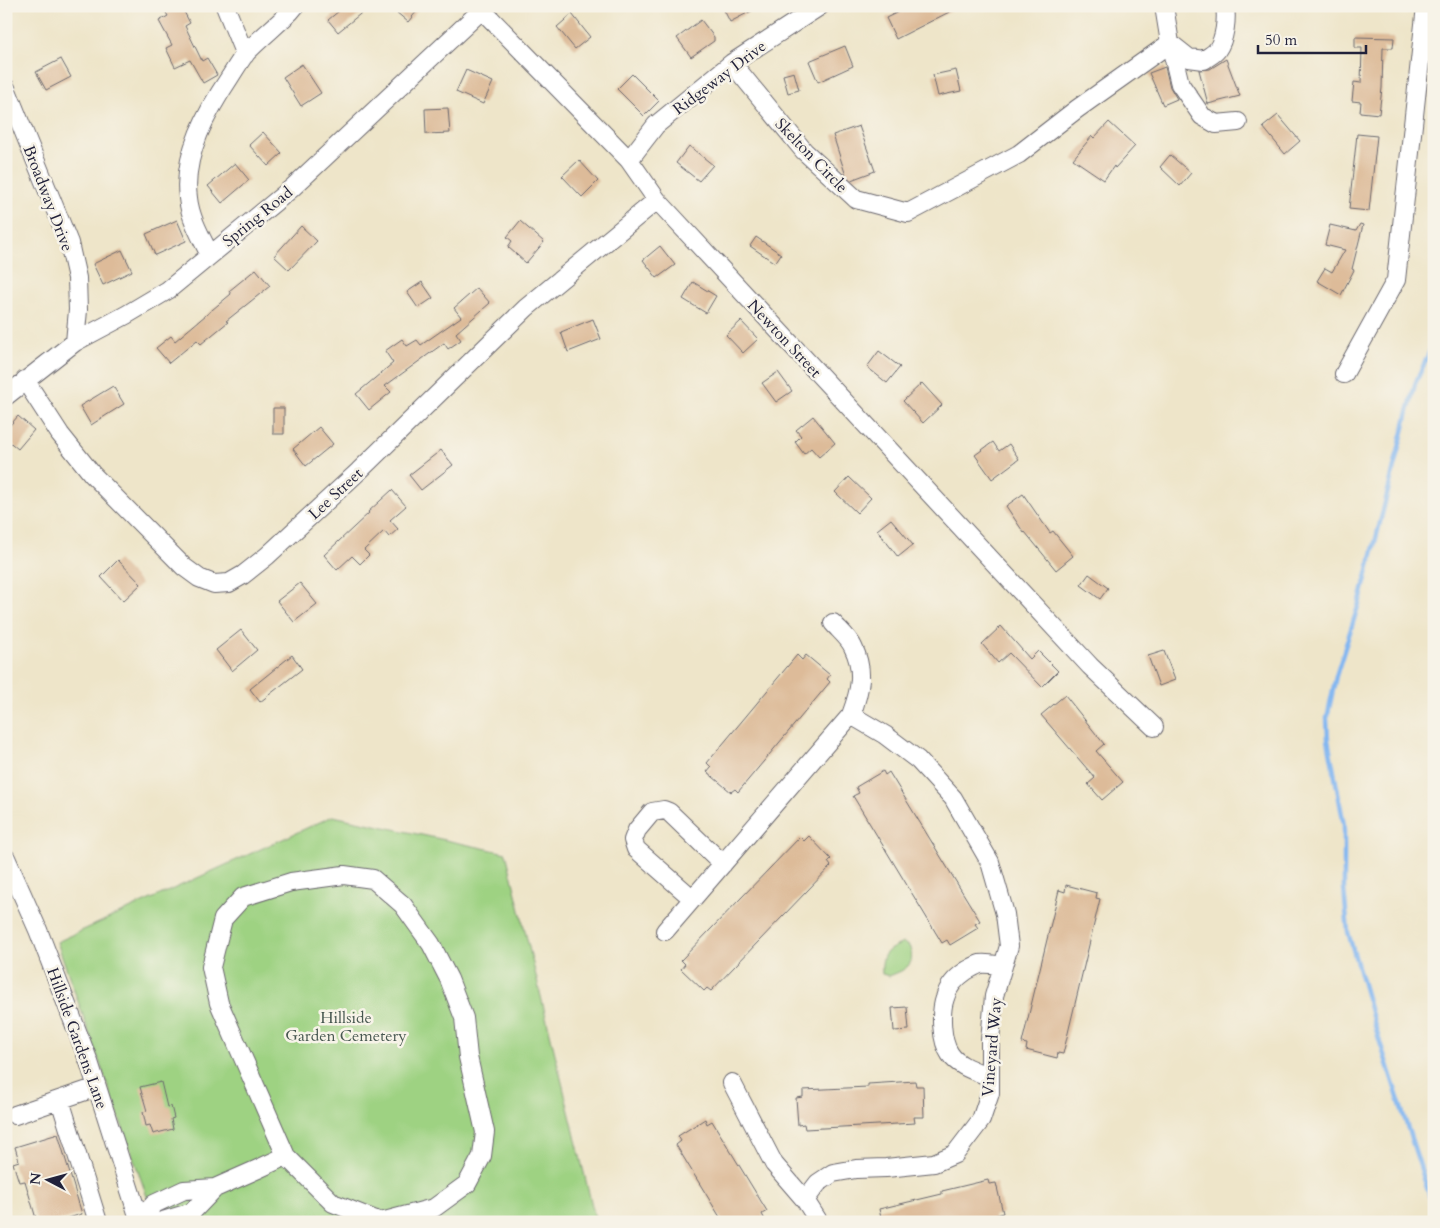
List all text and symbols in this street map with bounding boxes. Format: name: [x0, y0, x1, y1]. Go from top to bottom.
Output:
scale bar: [1258, 22, 1365, 54]
text: 50 m: [1265, 30, 1297, 50]
street label: Ridgeway Drive: [668, 35, 771, 120]
street label: Skelton Circle: [770, 113, 853, 198]
street label: Broadway Drive: [18, 142, 78, 255]
street label: Spring Road: [218, 181, 298, 252]
street label: Newton Street: [742, 295, 826, 383]
street label: Lee Street: [304, 463, 368, 525]
street label: Hillside Gardens Lane: [41, 965, 113, 1112]
street label: Vineyard Way: [977, 996, 1007, 1098]
park label: Hillside Garden Cemetery: [285, 1007, 407, 1047]
north arrow: [22, 1156, 72, 1206]
text: N: [25, 1172, 46, 1186]

